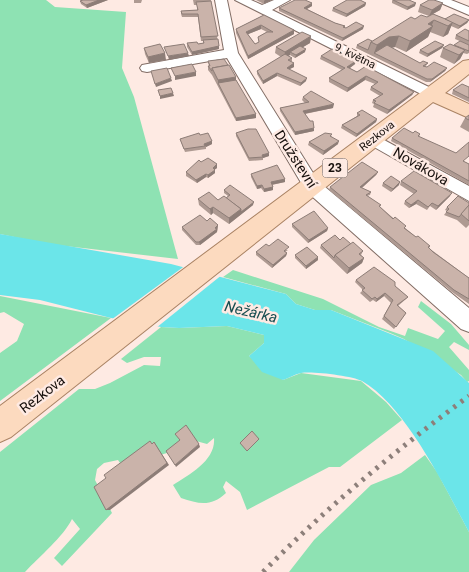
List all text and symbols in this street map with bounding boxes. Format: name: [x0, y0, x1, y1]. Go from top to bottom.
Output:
street label: 9. května: [332, 40, 378, 72]
street label: Rezkova: [357, 118, 397, 154]
street label: Družstevní: [271, 127, 321, 191]
street label: Novákova: [390, 144, 452, 188]
road number: 23: [322, 158, 348, 178]
water label: Nežárka: [223, 297, 279, 327]
street label: Rezkova: [16, 372, 68, 416]

